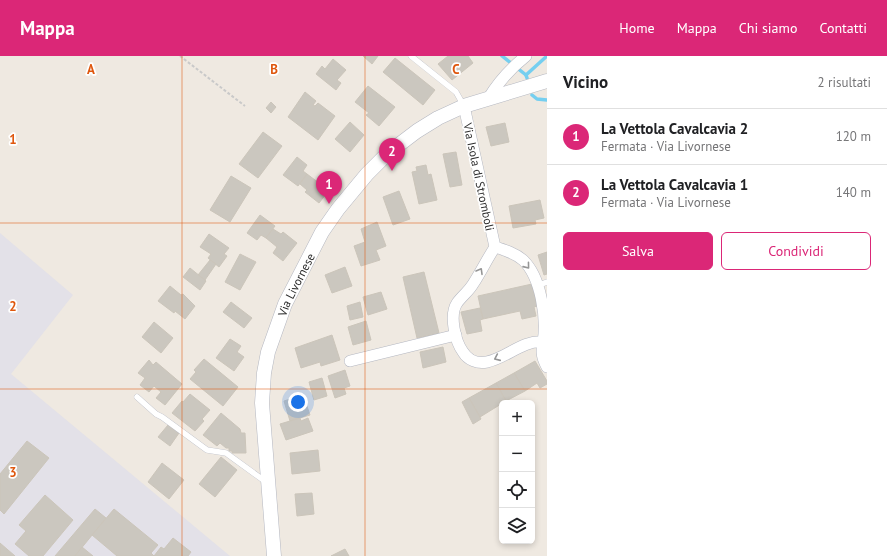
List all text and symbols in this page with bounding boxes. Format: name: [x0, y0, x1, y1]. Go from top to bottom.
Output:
text: Mappa: [20, 16, 75, 40]
text: Home: [619, 19, 655, 37]
text: Mappa: [677, 19, 717, 37]
text: Chi siamo: [739, 19, 797, 37]
text: Contatti: [819, 19, 867, 37]
text: A: [87, 61, 95, 78]
text: B: [270, 61, 278, 78]
text: C: [452, 61, 460, 78]
text: Vicino: [563, 71, 608, 93]
text: 2 risultati: [818, 74, 871, 91]
text: La Vettola Cavalcavia 2: [601, 119, 748, 138]
street label: Via Isola di Stromboli: [460, 121, 498, 232]
text: 1: [572, 128, 580, 145]
text: 120 m: [836, 128, 871, 145]
text: 1: [9, 131, 17, 148]
pin: 2: [379, 138, 405, 171]
text: Fermata · Via Livornese: [601, 138, 731, 155]
pin: 1: [316, 171, 342, 204]
text: La Vettola Cavalcavia 1: [601, 175, 748, 194]
text: 2: [572, 184, 580, 201]
text: 140 m: [836, 184, 871, 201]
text: Fermata · Via Livornese: [601, 194, 731, 211]
button: Salva: [563, 232, 713, 270]
button: Condividi: [721, 232, 871, 270]
street label: Via Livornese: [274, 250, 318, 319]
one-way arrow: [523, 262, 530, 269]
one-way arrow: [476, 268, 483, 275]
text: 2: [9, 298, 17, 315]
one-way arrow: [494, 353, 502, 361]
your location: [288, 392, 308, 412]
map controls: [499, 400, 535, 544]
button: +: [499, 400, 535, 436]
button: −: [499, 436, 535, 472]
text: 3: [9, 464, 17, 481]
button: locate: [499, 472, 535, 508]
button: layers: [499, 508, 535, 544]

